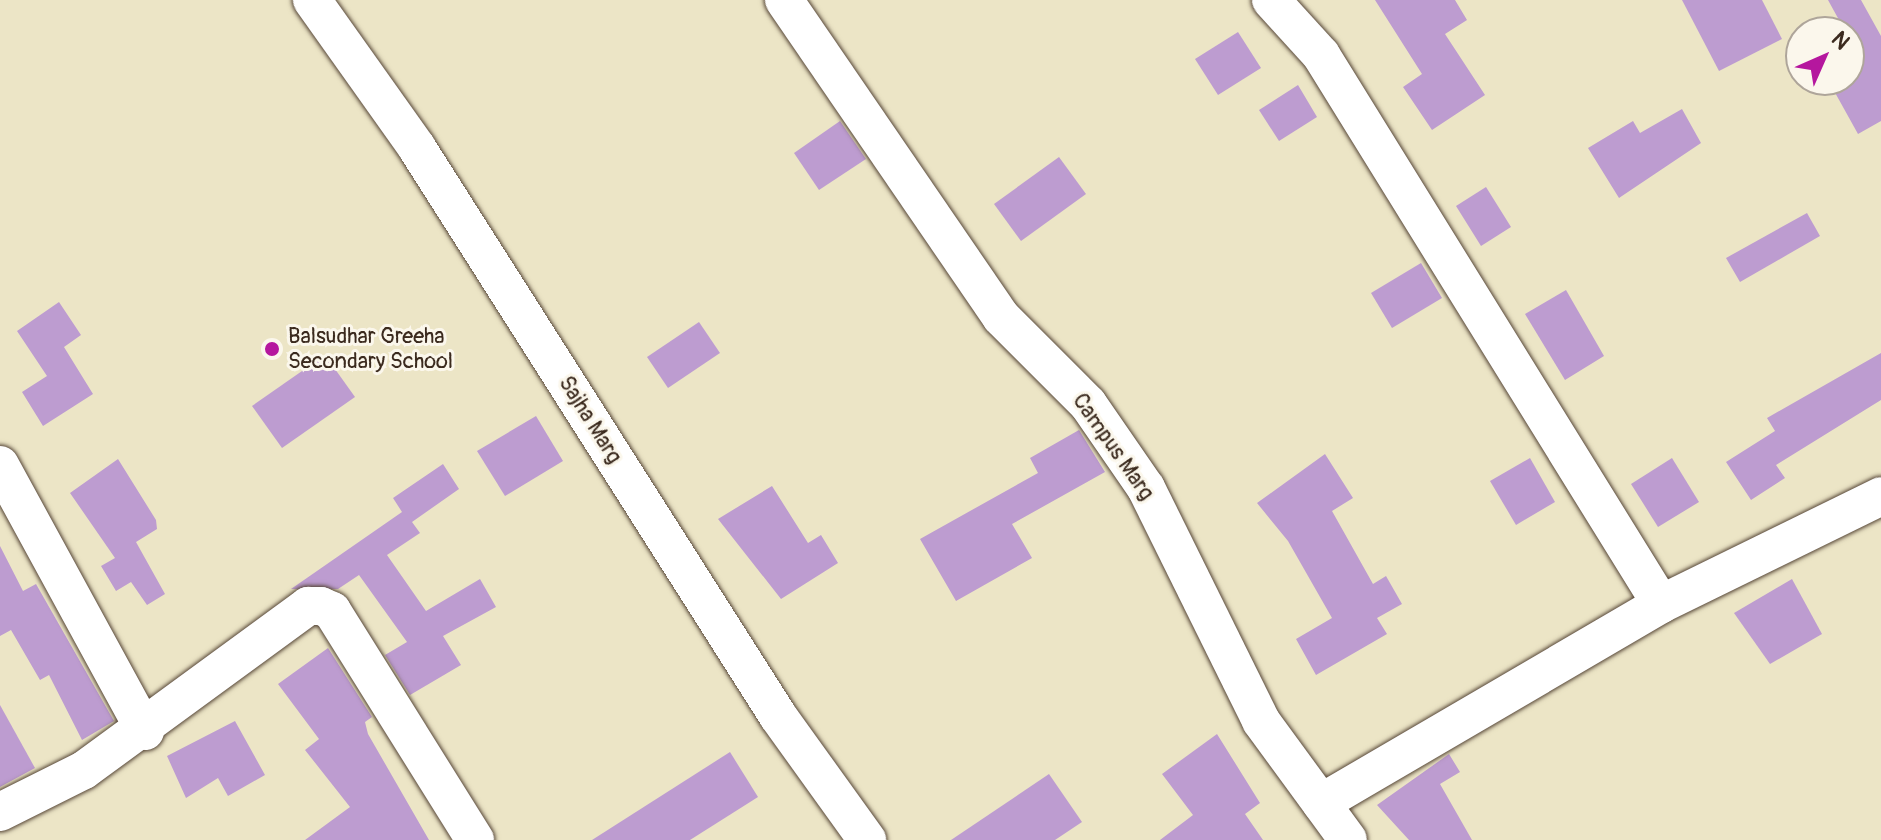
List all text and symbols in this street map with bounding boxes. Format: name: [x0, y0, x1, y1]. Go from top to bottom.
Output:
north arrow: [1785, 16, 1865, 96]
text: N: [1825, 25, 1856, 56]
place label: Balsudhar Greeha Secondary School: [288, 323, 453, 374]
marker: Balsudhar Greeha Secondary School: [263, 340, 281, 358]
street label: Sajha Marg: [553, 371, 627, 469]
street label: Campus Marg: [1067, 388, 1159, 506]

